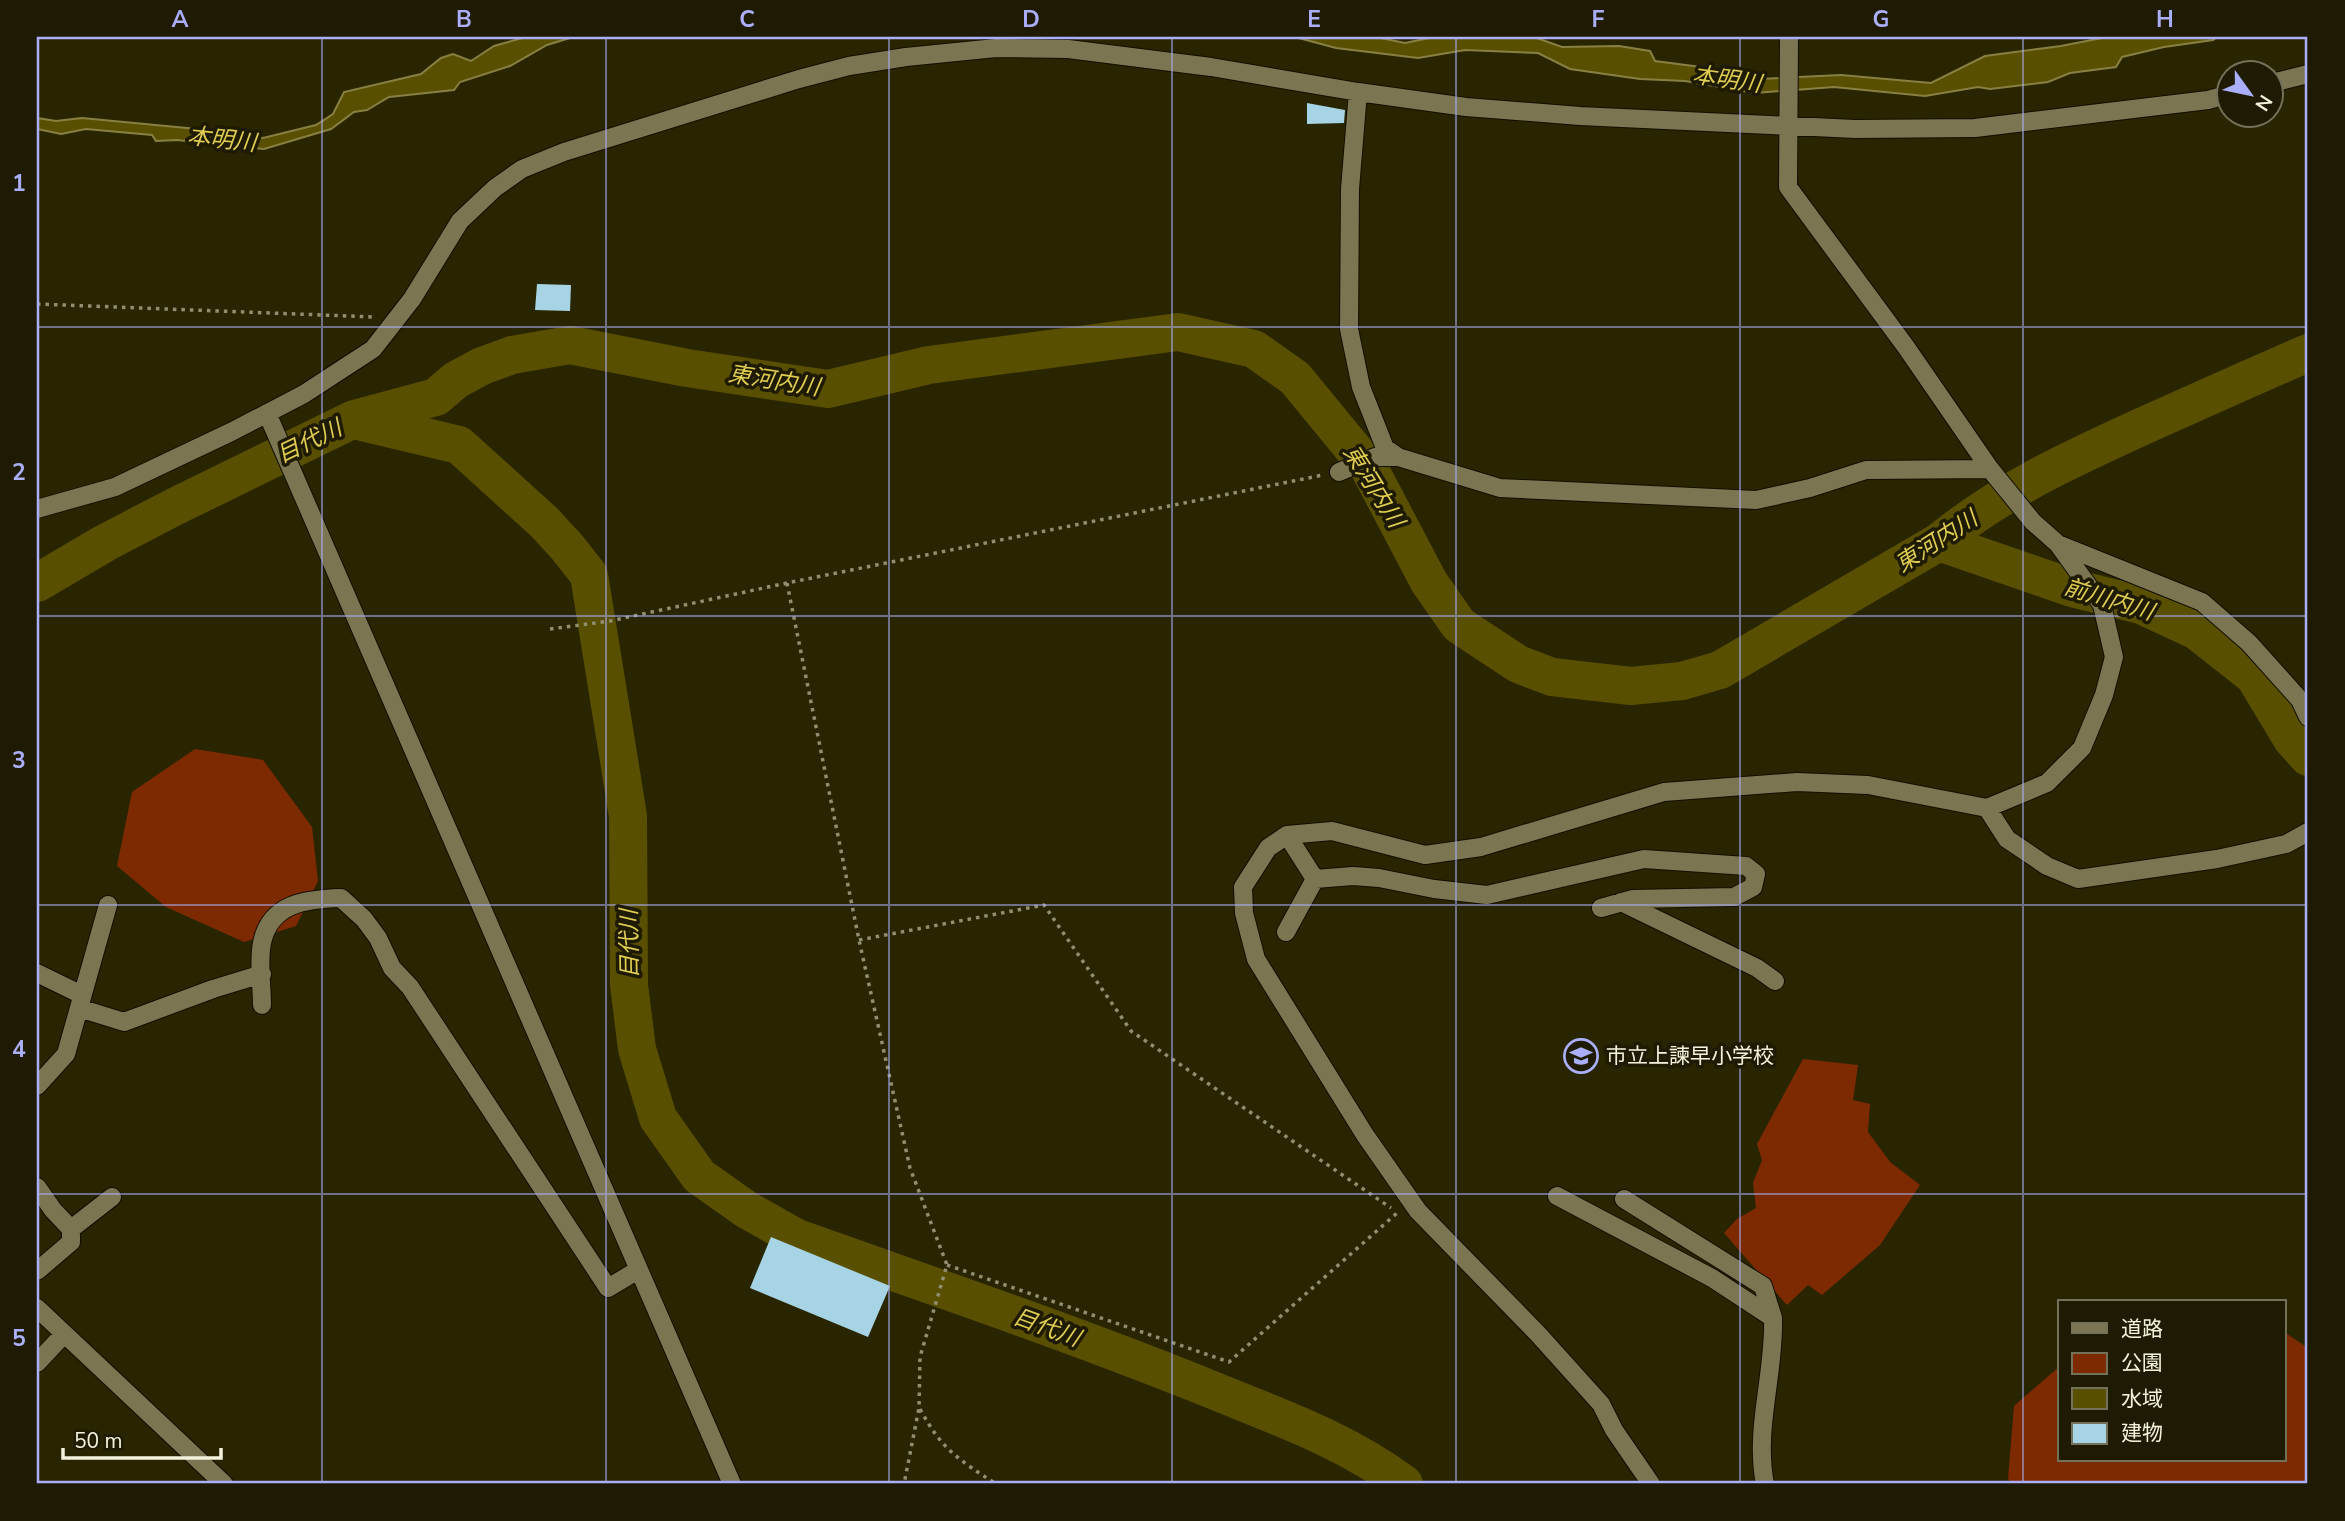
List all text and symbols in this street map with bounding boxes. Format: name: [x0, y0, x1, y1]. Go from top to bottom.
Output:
text: A: [171, 4, 189, 35]
text: B: [456, 4, 472, 35]
text: C: [739, 4, 755, 35]
text: D: [1022, 4, 1040, 35]
text: E: [1307, 4, 1321, 35]
text: F: [1592, 4, 1605, 35]
text: G: [1873, 4, 1889, 35]
text: H: [2156, 4, 2174, 35]
water label: 本明川: [1691, 59, 1766, 100]
north arrow: [2216, 60, 2286, 130]
text: N: [2249, 90, 2278, 116]
water label: 本明川: [186, 120, 261, 159]
text: 1: [12, 168, 26, 199]
water label: 東河内川: [726, 358, 825, 403]
water label: 目代川: [271, 411, 350, 471]
water label: 東河内川: [1336, 439, 1413, 536]
text: 2: [12, 457, 26, 488]
water label: 東河内川: [1889, 502, 1986, 579]
water label: 前川内川: [2060, 571, 2160, 629]
text: 3: [12, 745, 26, 776]
water label: 目代川: [613, 906, 646, 979]
text: 4: [12, 1034, 26, 1065]
school or university icon: 市立上諫早小学校: [1562, 1037, 1600, 1075]
place label: 市立上諫早小学校: [1606, 1042, 1774, 1070]
legend: [2058, 1300, 2286, 1462]
water label: 目代川: [1009, 1301, 1087, 1355]
text: 道路: [2121, 1315, 2163, 1343]
text: 5: [12, 1323, 26, 1354]
text: 公園: [2121, 1349, 2163, 1377]
text: 水域: [2121, 1385, 2163, 1413]
scale bar: [63, 1416, 220, 1460]
text: 建物: [2121, 1419, 2163, 1447]
text: 50 m: [74, 1427, 123, 1455]

